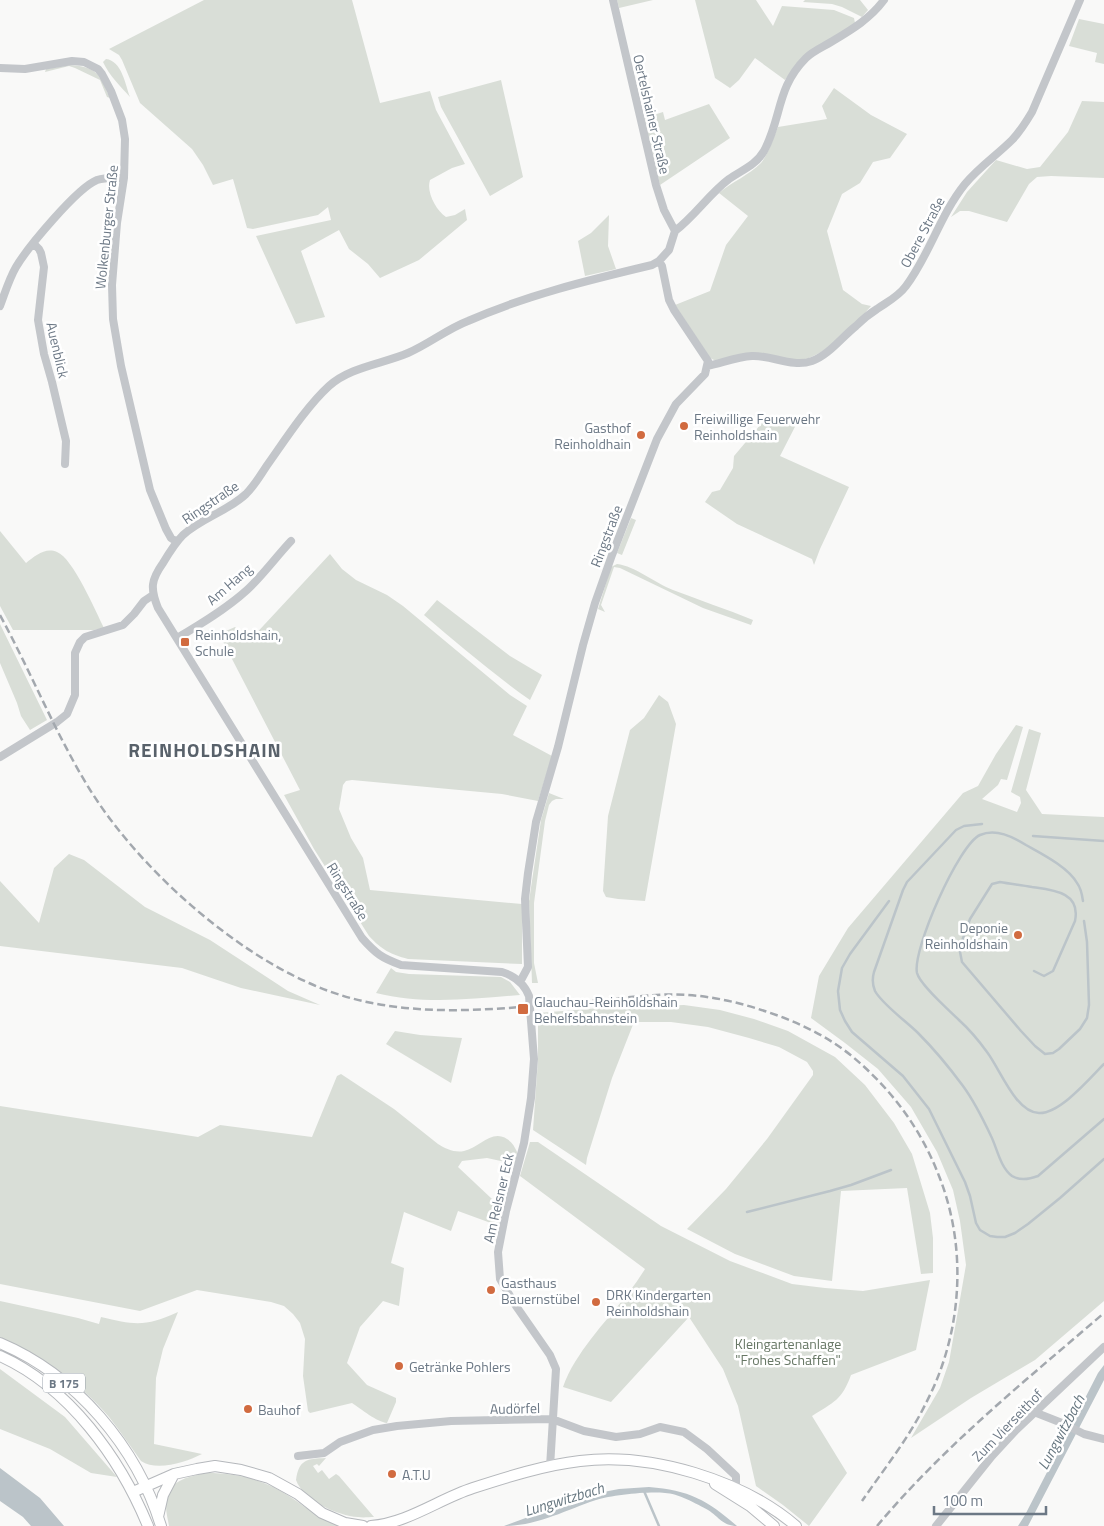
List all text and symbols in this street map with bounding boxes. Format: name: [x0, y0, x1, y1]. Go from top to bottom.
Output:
street label: Oertelshainer Straße: [628, 52, 676, 176]
street label: Wolkenburger Straße: [89, 164, 123, 290]
street label: Obere Straße: [894, 193, 950, 271]
street label: Auenblick: [41, 320, 75, 380]
place label: Freiwillige Feuerwehr Reinholdshain: [694, 408, 820, 445]
place label: Gasthof Reinholdhain: [554, 417, 631, 454]
marker: Freiwillige Feuerwehr Reinholdshain: [678, 420, 690, 432]
marker: Gasthof Reinholdhain: [635, 429, 647, 441]
street label: Ringstraße: [177, 475, 243, 529]
street label: Ringstraße: [585, 502, 627, 570]
street label: Am Hang: [202, 558, 256, 610]
place label: Reinholdshain, Schule: [195, 624, 281, 661]
marker: Reinholdshain, Schule: [179, 636, 191, 648]
district label: REINHOLDSHAIN: [128, 735, 282, 764]
street label: Ringstraße: [322, 858, 374, 924]
place label: Deponie Reinholdshain: [925, 917, 1008, 954]
marker: Deponie Reinholdshain: [1012, 929, 1024, 941]
place label: Glauchau-Reinholdshain Behelfsbahnstein: [534, 991, 678, 1028]
marker: Glauchau-Reinholdshain Behelfsbahnstein: [516, 1002, 530, 1016]
street label: Am Relsner Eck: [477, 1151, 519, 1245]
place label: Gasthaus Bauernstübel: [501, 1272, 580, 1309]
marker: Gasthaus Bauernstübel: [485, 1284, 497, 1296]
place label: DRK Kindergarten Reinholdshain: [606, 1284, 711, 1321]
marker: DRK Kindergarten Reinholdshain: [590, 1296, 602, 1308]
park label: Kleingartenanlage "Frohes Schaffen": [735, 1333, 841, 1370]
place label: Getränke Pohlers: [409, 1356, 510, 1377]
marker: Getränke Pohlers: [393, 1360, 405, 1372]
road number: B 175: [43, 1374, 85, 1392]
street label: Zum Vierseithof: [967, 1384, 1047, 1466]
water label: Lungwitzbach: [1032, 1390, 1091, 1474]
street label: Audörfel: [490, 1397, 540, 1419]
place label: Bauhof: [258, 1399, 301, 1420]
marker: Bauhof: [242, 1403, 254, 1415]
place label: A.T.U: [402, 1464, 431, 1485]
marker: A.T.U: [386, 1468, 398, 1480]
water label: Lungwitzbach: [521, 1476, 607, 1522]
scale bar: [934, 1484, 1046, 1516]
text: 100 m: [942, 1489, 983, 1512]

